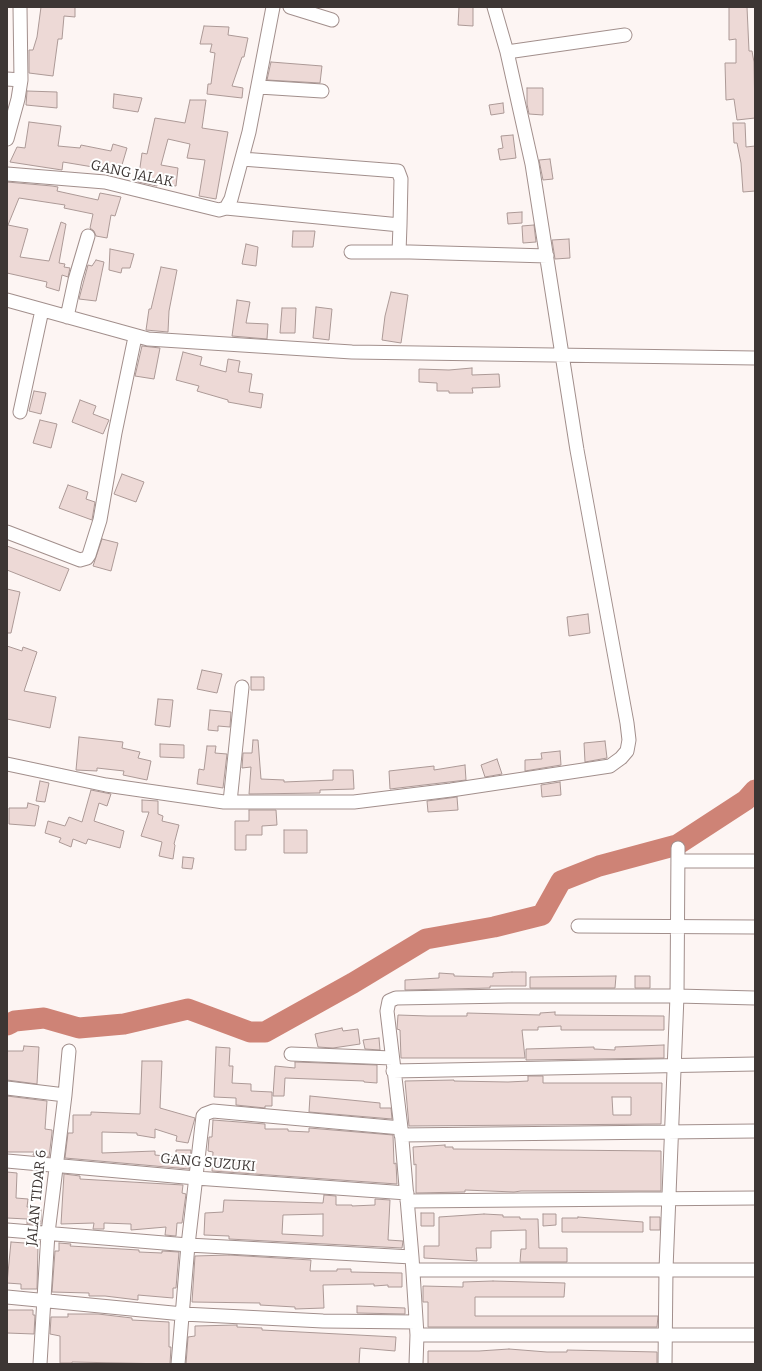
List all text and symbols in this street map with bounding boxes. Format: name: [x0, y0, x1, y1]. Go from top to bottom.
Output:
street label: GANG JALAK: [89, 157, 175, 191]
street label: JALAN TIDAR 6: [24, 1149, 50, 1247]
street label: GANG SUZUKI: [160, 1150, 256, 1176]

